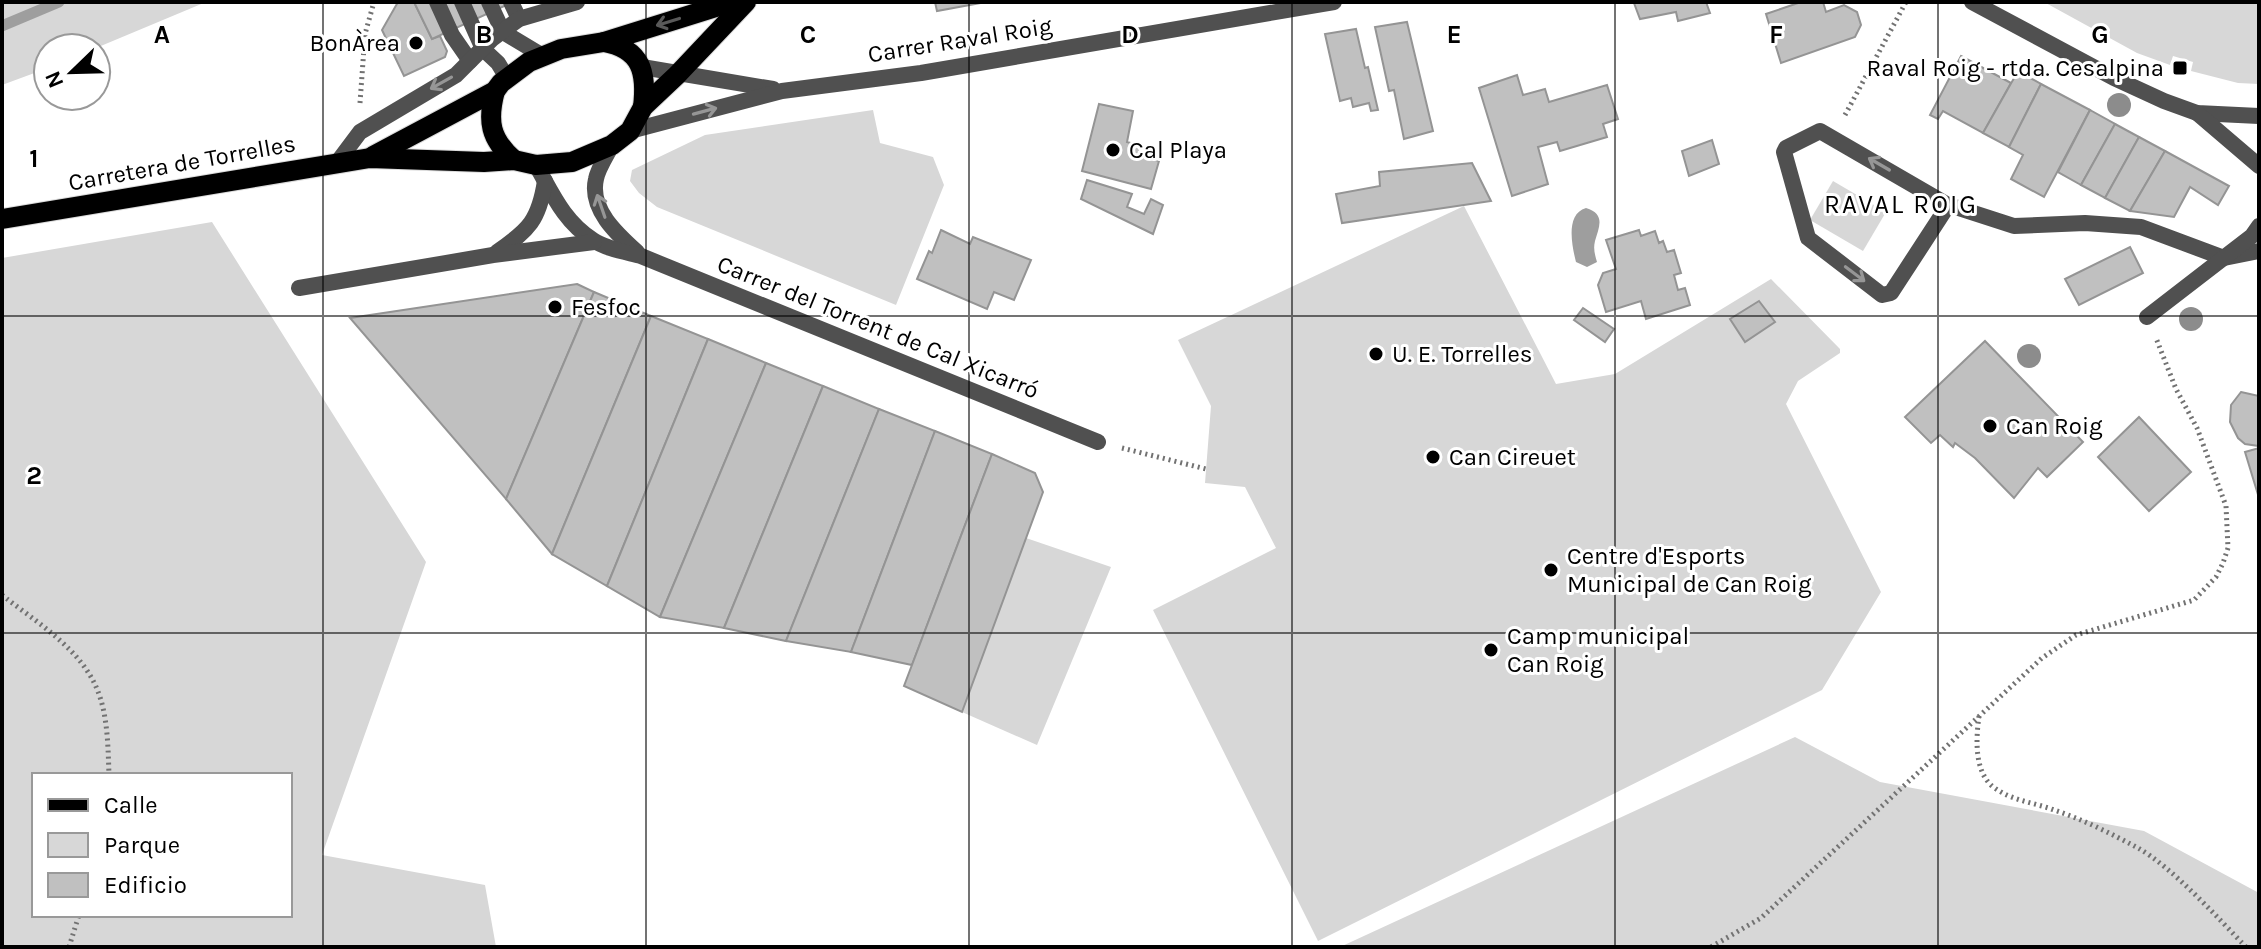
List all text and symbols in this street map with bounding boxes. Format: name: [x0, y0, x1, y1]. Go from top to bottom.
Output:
street label: Carrer Raval Roig: [866, 12, 1055, 68]
one-way arrow: [656, 16, 681, 30]
text: A: [154, 19, 170, 50]
text: B: [476, 19, 492, 50]
text: C: [800, 19, 816, 50]
text: D: [1121, 19, 1139, 50]
text: E: [1446, 19, 1462, 50]
text: F: [1769, 19, 1783, 50]
text: G: [2091, 19, 2109, 50]
place label: BonÀrea: [309, 28, 400, 57]
north arrow: [32, 32, 112, 112]
marker: BonÀrea: [407, 34, 425, 52]
place label: Raval Roig - rtda. Cesalpina: [1867, 54, 2164, 82]
marker: Raval Roig - rtda. Cesalpina: [2171, 59, 2189, 77]
text: N: [39, 67, 70, 92]
one-way arrow: [430, 76, 453, 92]
one-way arrow: [692, 102, 718, 117]
street label: Carretera de Torrelles: [66, 129, 298, 197]
place label: Cal Playa: [1129, 136, 1227, 164]
marker: Cal Playa: [1104, 141, 1122, 159]
text: 1: [29, 143, 39, 174]
one-way arrow: [1868, 156, 1892, 171]
district label: RAVAL ROIG: [1824, 189, 1978, 220]
one-way arrow: [592, 194, 607, 219]
street label: Carrer del Torrent de Cal Xicarró: [713, 250, 1043, 404]
one-way arrow: [1843, 266, 1865, 283]
place label: Fesfoc: [571, 293, 641, 321]
marker: Fesfoc: [546, 298, 564, 316]
place label: U. E. Torrelles: [1392, 340, 1532, 368]
marker: U. E. Torrelles: [1367, 345, 1385, 363]
place label: Can Roig: [2006, 412, 2103, 440]
marker: Can Roig: [1981, 417, 1999, 435]
place label: Can Cireuet: [1449, 443, 1576, 471]
marker: Can Cireuet: [1424, 448, 1442, 466]
text: 2: [26, 460, 42, 491]
place label: Centre d'Esports Municipal de Can Roig: [1567, 542, 1812, 598]
marker: Centre d'Esports Municipal de Can Roig: [1542, 561, 1560, 579]
place label: Camp municipal Can Roig: [1507, 622, 1689, 678]
marker: Camp municipal Can Roig: [1482, 641, 1500, 659]
legend: [32, 773, 292, 917]
text: Calle: [104, 791, 158, 819]
text: Parque: [104, 831, 180, 859]
text: Edificio: [104, 871, 187, 899]

